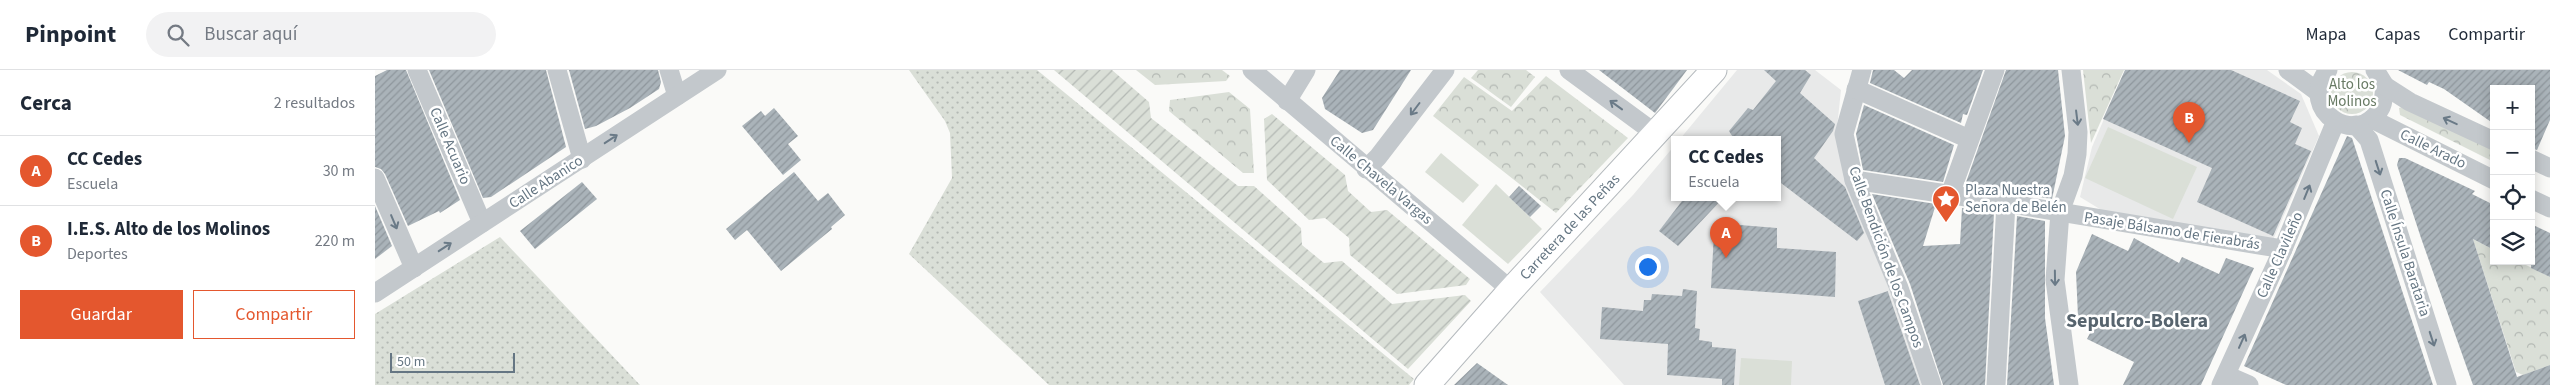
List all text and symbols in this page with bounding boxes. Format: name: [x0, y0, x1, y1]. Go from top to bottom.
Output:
search box: [146, 12, 496, 57]
text: Pinpoint: [25, 17, 116, 52]
icon: search: [164, 21, 192, 49]
text: Buscar aquí: [204, 21, 297, 48]
text: Mapa: [2306, 22, 2347, 47]
text: Capas: [2375, 22, 2420, 47]
text: Compartir: [2448, 22, 2525, 47]
park label: Alto los Molinos: [2327, 74, 2377, 112]
map controls: [2490, 85, 2535, 265]
button: +: [2490, 85, 2535, 130]
text: Cerca: [20, 88, 72, 118]
text: 2 resultados: [274, 92, 355, 114]
one-way arrow: [1609, 100, 1623, 110]
one-way arrow: [1410, 102, 1421, 115]
pin: B: [2173, 102, 2205, 143]
street label: Calle Acuario: [424, 104, 476, 188]
one-way arrow: [2072, 110, 2082, 126]
one-way arrow: [2443, 115, 2458, 125]
street label: Calle Arado: [2396, 124, 2470, 174]
button: −: [2490, 130, 2535, 175]
street label: Calle Chavela Vargas: [1325, 131, 1437, 229]
one-way arrow: [604, 134, 618, 145]
popup: [1671, 136, 1781, 201]
text: CC Cedes: [1688, 144, 1764, 171]
text: CC Cedes: [67, 146, 142, 173]
street label: Calle Abanico: [505, 150, 587, 214]
one-way arrow: [2374, 159, 2383, 175]
text: A: [31, 160, 41, 182]
text: 30 m: [323, 160, 355, 182]
street label: Calle Bendición de los Campos: [1843, 163, 1929, 351]
street label: Carretera de las Peñas: [1515, 169, 1625, 285]
text: Escuela: [1688, 171, 1740, 193]
text: Escuela: [67, 173, 118, 195]
button: locate: [2490, 175, 2535, 220]
place label: Plaza Nuestra Señora de Belén: [1965, 180, 2067, 218]
place icon: Plaza Nuestra Señora de Belén: [1931, 184, 1961, 223]
one-way arrow: [2303, 185, 2312, 200]
street label: Calle Ínsula Barataria: [2375, 187, 2435, 319]
street label: Pasaje Bálsamo de Fierabrás: [2083, 207, 2261, 255]
street label: Calle Clavileño: [2252, 208, 2308, 302]
one-way arrow: [390, 214, 399, 229]
text: I.E.S. Alto de los Molinos: [67, 216, 270, 243]
pin: A: [1710, 217, 1742, 258]
button: layers: [2490, 220, 2535, 265]
text: B: [31, 230, 41, 252]
text: 220 m: [315, 230, 355, 252]
one-way arrow: [438, 242, 452, 252]
text: Deportes: [67, 243, 128, 265]
your location: [1635, 254, 1661, 280]
one-way arrow: [2050, 269, 2060, 285]
button: Guardar: [20, 290, 183, 339]
button: Compartir: [193, 290, 355, 339]
district label: Sepulcro-Bolera: [2066, 307, 2208, 335]
one-way arrow: [2428, 331, 2438, 347]
one-way arrow: [2237, 334, 2247, 349]
scale bar: [390, 350, 515, 373]
text: 50 m: [397, 352, 425, 372]

